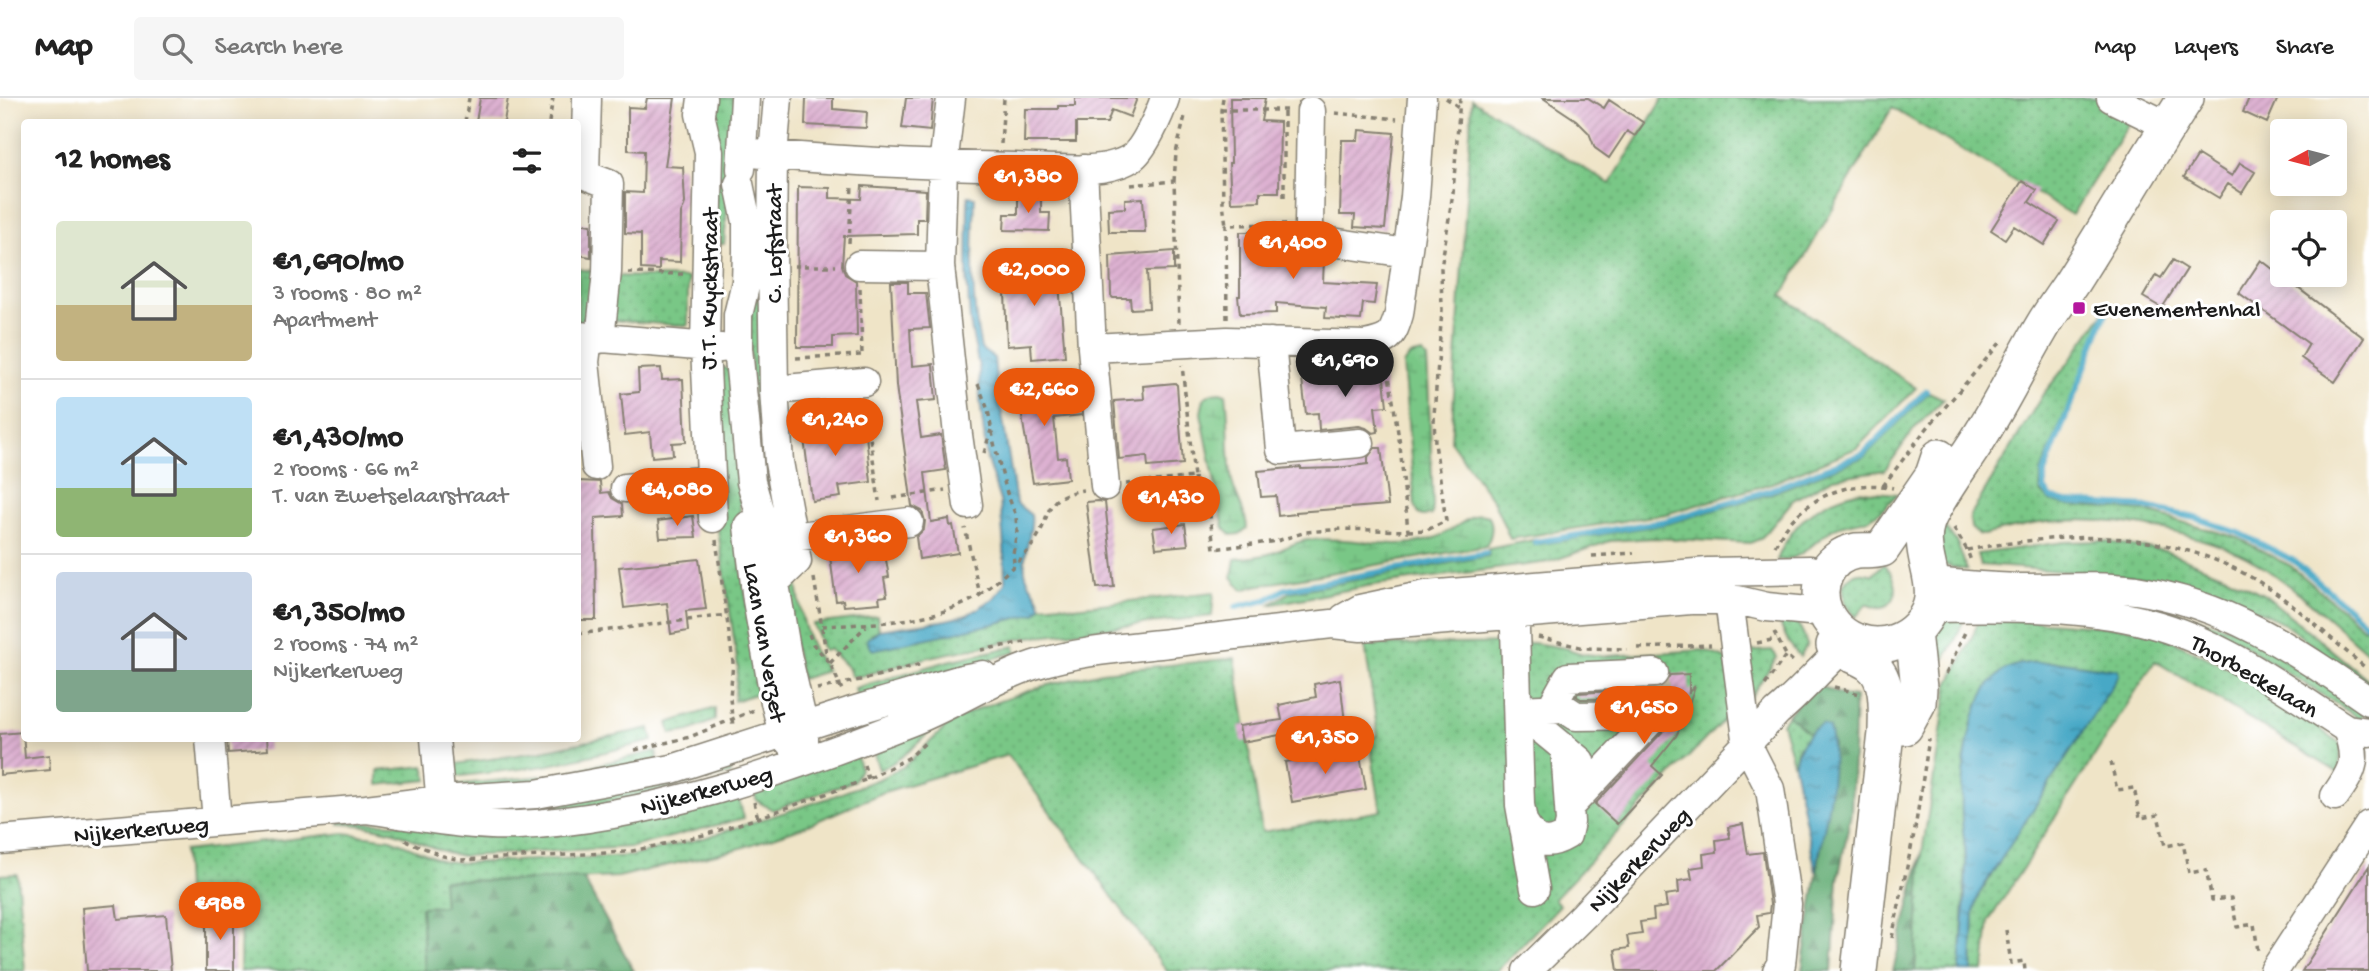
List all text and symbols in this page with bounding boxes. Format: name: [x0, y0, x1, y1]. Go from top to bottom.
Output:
search box: [134, 17, 624, 80]
text: Map: [35, 29, 92, 67]
icon: search: [158, 29, 196, 67]
text: Search here: [214, 33, 343, 64]
text: Map: [2094, 34, 2136, 63]
text: Layers: [2174, 34, 2238, 63]
text: Share: [2276, 34, 2334, 63]
north arrow: [2270, 119, 2347, 196]
map controls: [2270, 119, 2347, 287]
icon: filters: [508, 142, 546, 180]
text: 12 homes: [56, 144, 169, 179]
pin: €1,380: [971, 156, 1085, 215]
text: €1,380: [994, 164, 1062, 191]
street label: C. Lofstraat: [762, 183, 791, 303]
street label: J.T. Kuyckstraat: [696, 206, 727, 370]
button: locate: [2270, 210, 2347, 287]
pin: €1,400: [1236, 222, 1350, 281]
text: €1,400: [1259, 230, 1327, 257]
text: €1,690/mo: [273, 246, 404, 281]
pin: €2,000: [977, 248, 1091, 308]
icon: home: [112, 249, 196, 333]
text: €2,000: [998, 257, 1070, 284]
text: 3 rooms · 80 m²: [273, 281, 422, 308]
place label: Evenementenhal: [2093, 297, 2261, 326]
marker: Evenementenhal: [2071, 300, 2087, 316]
text: Apartment: [273, 308, 377, 335]
pin: €1,690: [1288, 340, 1402, 399]
text: €1,690: [1312, 348, 1378, 375]
pin: €2,660: [987, 368, 1101, 428]
text: €2,660: [1010, 377, 1078, 404]
pin: €1,240: [778, 398, 892, 458]
text: €1,240: [802, 407, 868, 434]
text: €1,430/mo: [273, 422, 403, 457]
icon: home: [112, 425, 196, 509]
text: 2 rooms · 66 m²: [273, 457, 419, 484]
pin: €4,080: [620, 468, 734, 528]
pin: €1,430: [1114, 476, 1228, 536]
text: €4,080: [642, 477, 712, 504]
text: T. van Zwetselaarstraat: [273, 484, 508, 511]
text: €1,430: [1138, 485, 1204, 512]
pin: €1,360: [801, 516, 915, 575]
text: €1,360: [825, 524, 891, 551]
street label: Laan van Verzet: [734, 561, 791, 726]
text: €1,350/mo: [273, 597, 405, 632]
icon: home: [112, 600, 196, 684]
street label: Thorbeckelaan: [2182, 629, 2323, 727]
text: 2 rooms · 74 m²: [273, 632, 418, 659]
text: Nijkerkerweg: [273, 659, 403, 686]
pin: €1,650: [1587, 686, 1701, 746]
text: €1,650: [1610, 695, 1678, 722]
pin: €1,350: [1268, 716, 1382, 776]
text: €1,350: [1291, 725, 1359, 752]
street label: Nijkerkerweg: [638, 761, 776, 824]
street label: Nijkerkerweg: [1583, 803, 1698, 920]
street label: Nijkerkerweg: [72, 811, 210, 852]
pin: €988: [179, 882, 261, 942]
text: €988: [195, 891, 245, 918]

